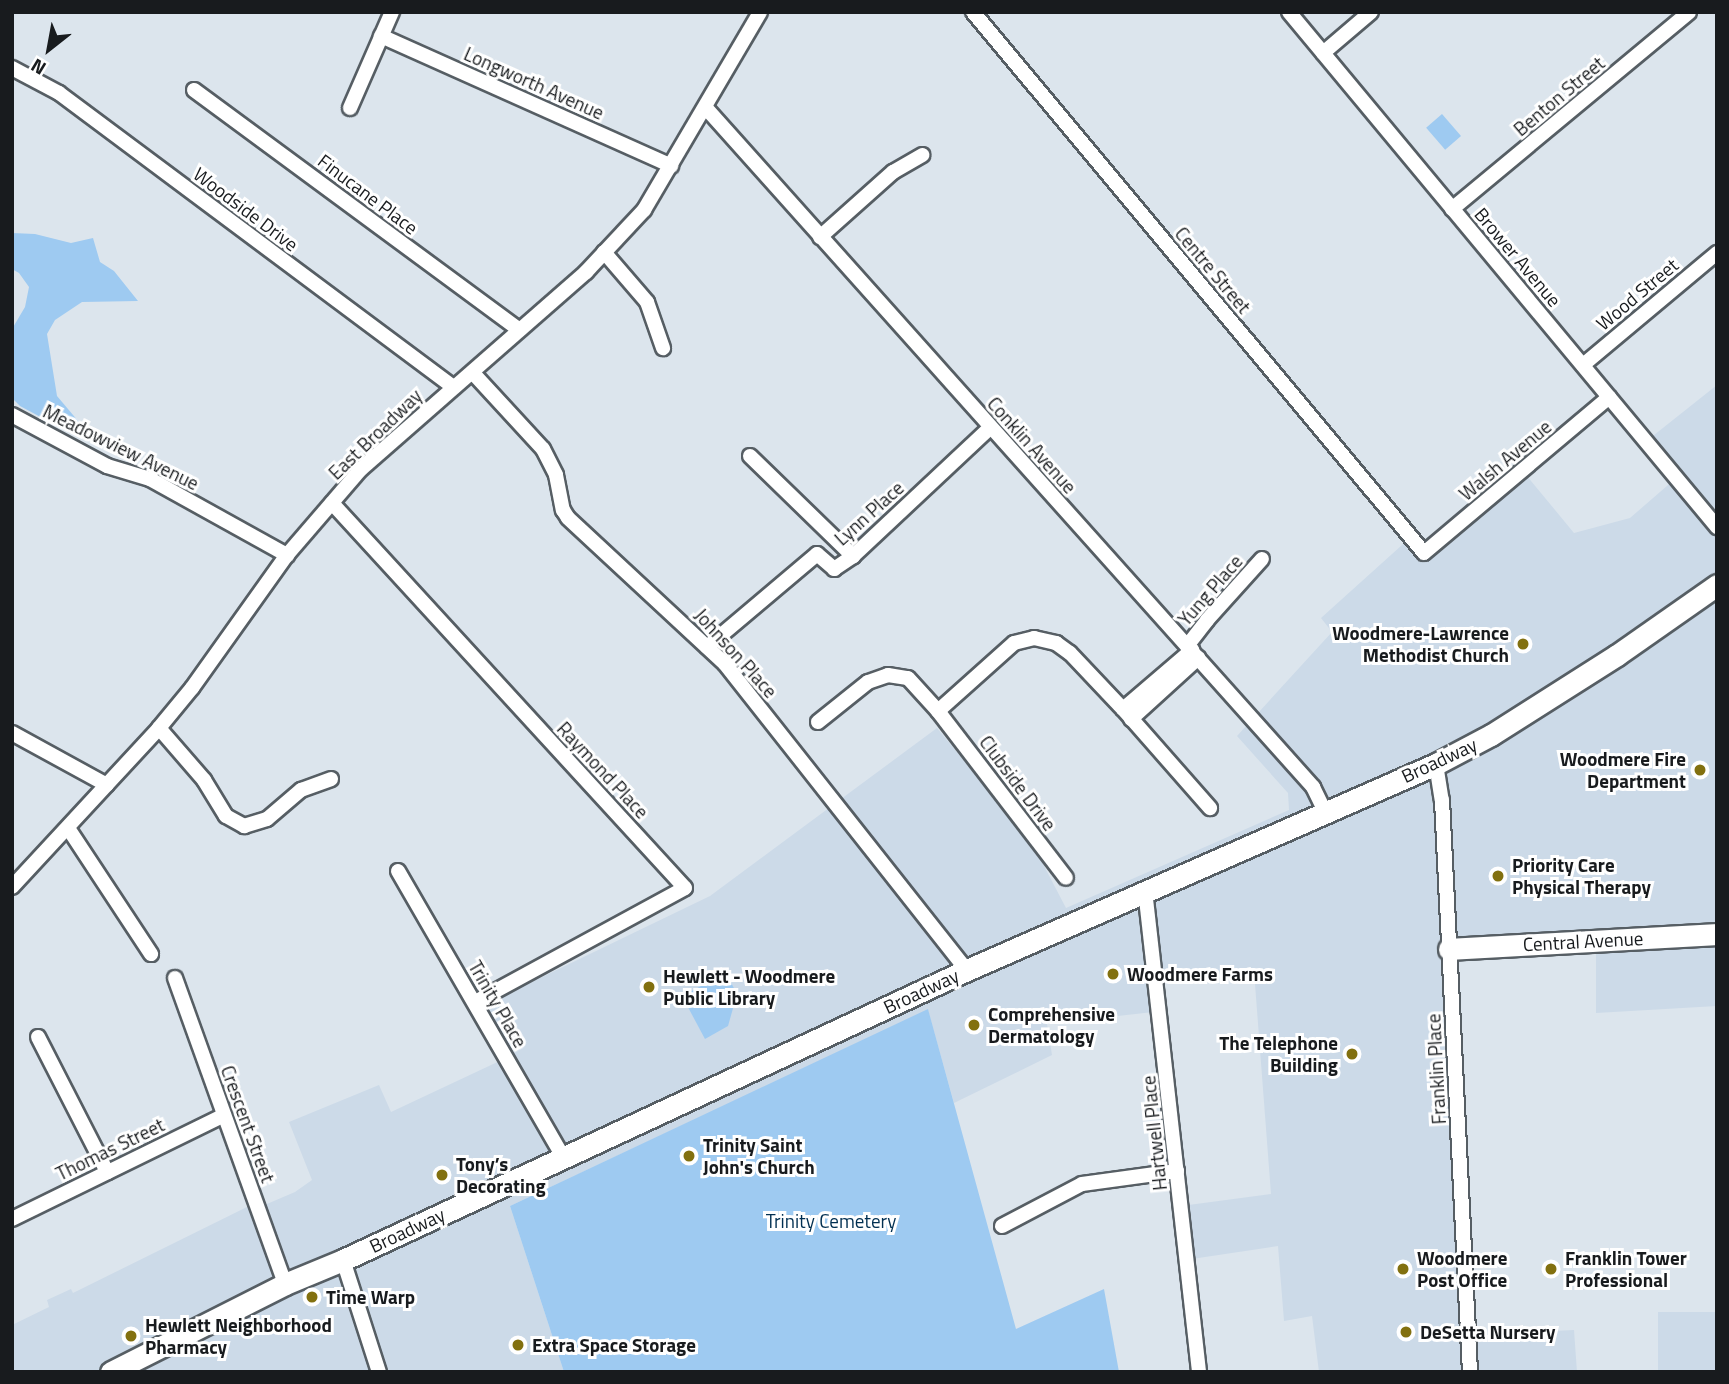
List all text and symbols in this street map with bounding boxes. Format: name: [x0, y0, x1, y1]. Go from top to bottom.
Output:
north arrow: [14, 14, 84, 84]
street label: Longworth Avenue: [461, 42, 607, 124]
street label: Benton Street: [1509, 51, 1609, 141]
text: N: [25, 52, 51, 83]
street label: Finucane Place: [314, 149, 422, 239]
street label: Woodside Drive: [189, 162, 303, 256]
street label: Brower Avenue: [1470, 203, 1566, 311]
street label: Centre Street: [1170, 222, 1256, 318]
street label: Wood Street: [1591, 253, 1683, 335]
street label: East Broadway: [324, 384, 426, 484]
street label: Conklin Avenue: [983, 392, 1081, 498]
street label: Meadowview Avenue: [39, 399, 203, 495]
street label: Walsh Avenue: [1454, 415, 1556, 505]
street label: Lynn Place: [830, 476, 908, 550]
street label: Yung Place: [1173, 550, 1247, 630]
street label: Johnson Place: [690, 604, 782, 702]
place label: Woodmere-Lawrence Methodist Church: [1332, 622, 1509, 666]
marker: Woodmere-Lawrence Methodist Church: [1515, 636, 1531, 652]
street label: Raymond Place: [553, 717, 653, 823]
street label: Clubside Drive: [975, 731, 1061, 835]
street label: Broadway: [1398, 733, 1480, 787]
place label: Woodmere Fire Department: [1560, 748, 1686, 792]
marker: Woodmere Fire Department: [1692, 762, 1708, 778]
place label: Priority Care Physical Therapy: [1512, 854, 1651, 898]
marker: Priority Care Physical Therapy: [1490, 868, 1506, 884]
street label: Central Avenue: [1522, 926, 1644, 956]
street label: Trinity Place: [464, 957, 532, 1051]
place label: Woodmere Farms: [1127, 963, 1273, 985]
street label: Broadway: [880, 964, 962, 1018]
place label: Hewlett - Woodmere Public Library: [663, 965, 835, 1009]
marker: Woodmere Farms: [1105, 966, 1121, 982]
marker: Hewlett - Woodmere Public Library: [641, 979, 657, 995]
place label: Comprehensive Dermatology: [988, 1003, 1115, 1047]
street label: Franklin Place: [1422, 1013, 1450, 1125]
marker: Comprehensive Dermatology: [966, 1017, 982, 1033]
place label: The Telephone Building: [1219, 1032, 1338, 1076]
marker: The Telephone Building: [1344, 1046, 1360, 1062]
street label: Crescent Street: [216, 1062, 280, 1186]
street label: Hartwell Place: [1137, 1074, 1171, 1192]
street label: Thomas Street: [52, 1113, 168, 1185]
place label: Trinity Saint John's Church: [703, 1134, 815, 1178]
marker: Trinity Saint John's Church: [681, 1148, 697, 1164]
place label: Tony’s Decorating: [456, 1153, 546, 1197]
marker: Tony’s Decorating: [434, 1167, 450, 1183]
street label: Broadway: [366, 1203, 448, 1257]
park label: Trinity Cemetery: [766, 1210, 896, 1232]
place label: Woodmere Post Office: [1417, 1247, 1507, 1291]
place label: Franklin Tower Professional: [1565, 1247, 1687, 1291]
marker: Woodmere Post Office: [1395, 1261, 1411, 1277]
marker: Franklin Tower Professional: [1543, 1261, 1559, 1277]
place label: Time Warp: [326, 1286, 415, 1308]
marker: Time Warp: [304, 1289, 320, 1305]
place label: Hewlett Neighborhood Pharmacy: [145, 1314, 332, 1358]
place label: DeSetta Nursery: [1420, 1321, 1556, 1343]
marker: DeSetta Nursery: [1398, 1324, 1414, 1340]
marker: Hewlett Neighborhood Pharmacy: [123, 1328, 139, 1344]
place label: Extra Space Storage: [532, 1334, 696, 1356]
marker: Extra Space Storage: [510, 1337, 526, 1353]

